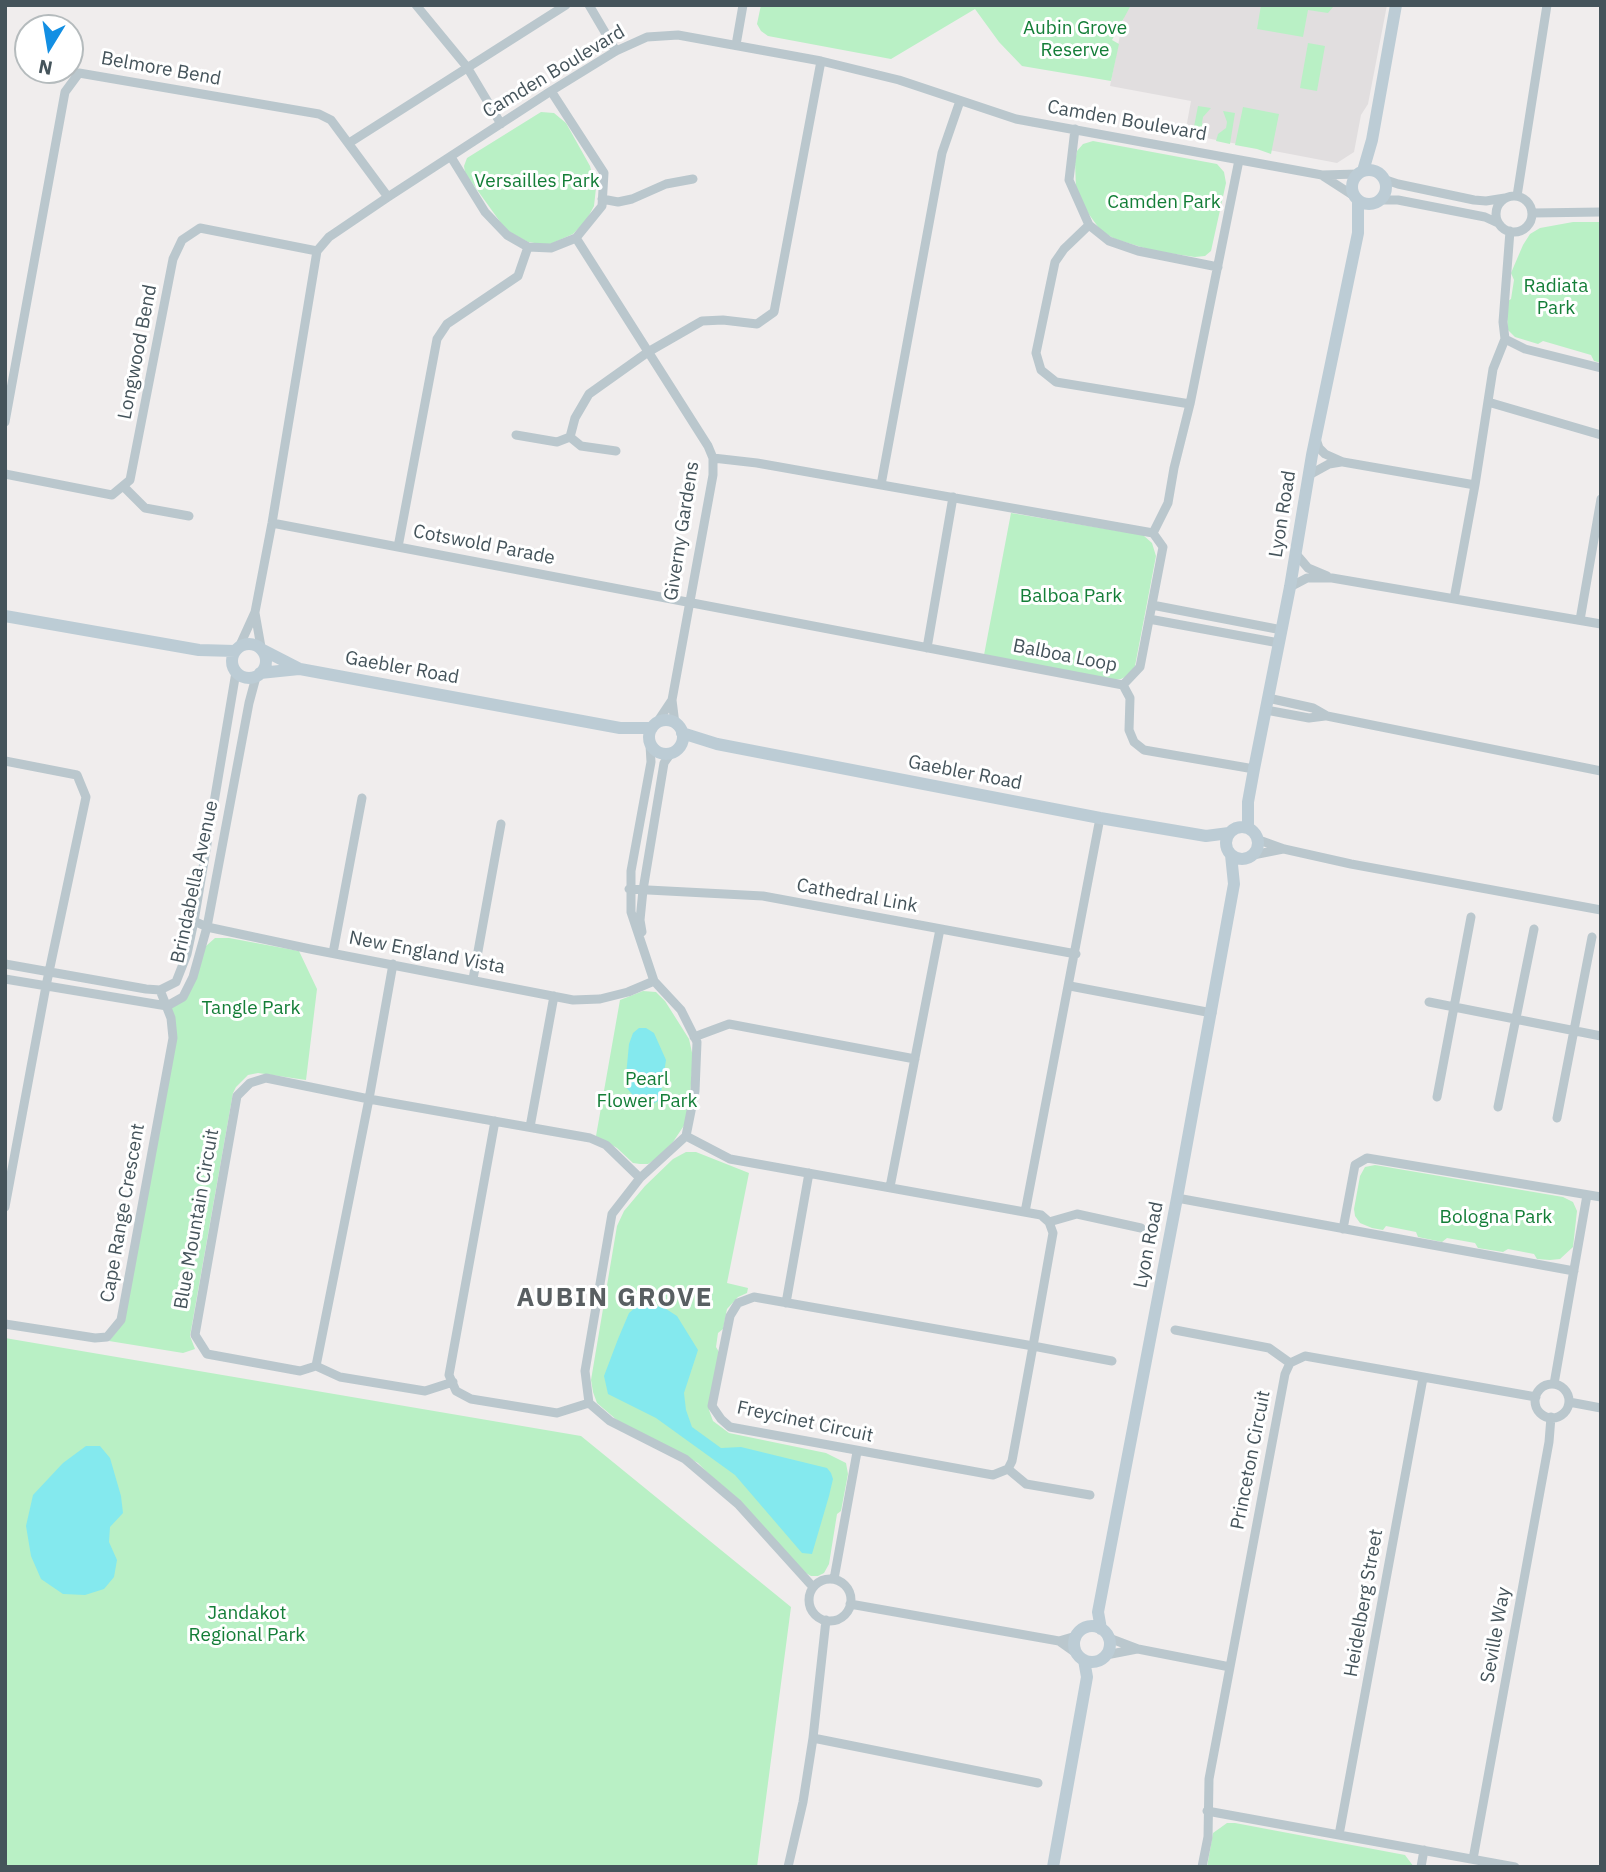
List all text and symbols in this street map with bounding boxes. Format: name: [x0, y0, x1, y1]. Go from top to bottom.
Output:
north arrow: [14, 14, 84, 84]
park label: Aubin Grove Reserve: [1023, 18, 1127, 62]
street label: Camden Boulevard: [479, 21, 629, 123]
street label: Belmore Bend: [99, 47, 223, 91]
text: N: [36, 55, 54, 81]
street label: Camden Boulevard: [1045, 96, 1209, 146]
park label: Versailles Park: [474, 171, 600, 193]
park label: Camden Park: [1107, 192, 1221, 214]
park label: Radiata Park: [1524, 276, 1588, 320]
street label: Longwood Bend: [114, 283, 162, 421]
street label: Giverny Gardens: [660, 460, 704, 602]
street label: Lyon Road: [1265, 469, 1301, 559]
street label: Cotswold Parade: [411, 520, 557, 570]
park label: Balboa Park: [1020, 586, 1122, 608]
street label: Balboa Loop: [1011, 635, 1119, 677]
street label: Gaebler Road: [343, 647, 461, 689]
street label: Gaebler Road: [906, 751, 1024, 795]
street label: Brindabella Avenue: [167, 799, 223, 965]
street label: Cathedral Link: [795, 874, 919, 918]
street label: New England Vista: [347, 927, 507, 979]
park label: Tangle Park: [201, 998, 301, 1020]
park label: Pearl Flower Park: [596, 1069, 698, 1113]
street label: Cape Range Crescent: [96, 1122, 150, 1304]
street label: Blue Mountain Circuit: [170, 1127, 224, 1311]
street label: Lyon Road: [1129, 1200, 1169, 1290]
park label: Bologna Park: [1440, 1207, 1552, 1229]
district label: AUBIN GROVE: [518, 1282, 712, 1314]
street label: Princeton Circuit: [1226, 1388, 1276, 1532]
street label: Freycinet Circuit: [735, 1396, 875, 1448]
street label: Heidelberg Street: [1340, 1527, 1388, 1679]
street label: Seville Way: [1476, 1585, 1516, 1685]
park label: Jandakot Regional Park: [189, 1603, 305, 1647]

